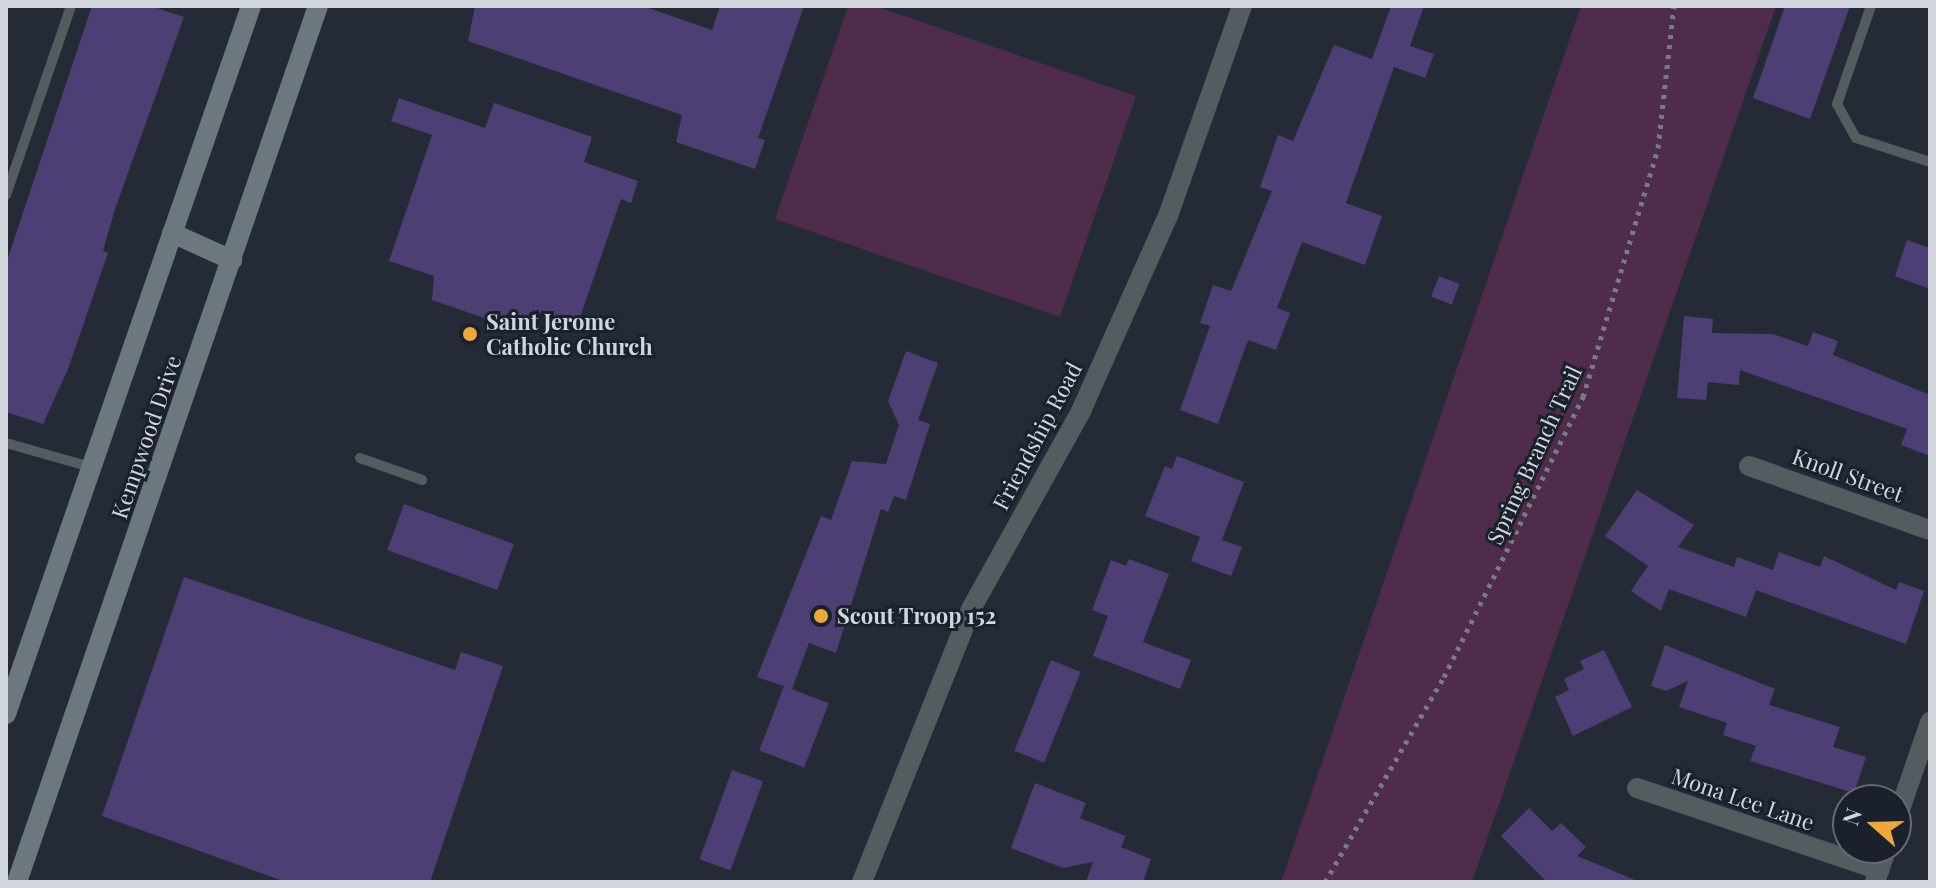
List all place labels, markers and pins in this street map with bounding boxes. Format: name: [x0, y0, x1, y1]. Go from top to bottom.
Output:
place label: Saint Jerome Catholic Church: [486, 308, 653, 360]
marker: Saint Jerome Catholic Church: [461, 325, 479, 343]
place label: Scout Troop 152: [837, 603, 997, 629]
marker: Scout Troop 152: [812, 607, 830, 625]

